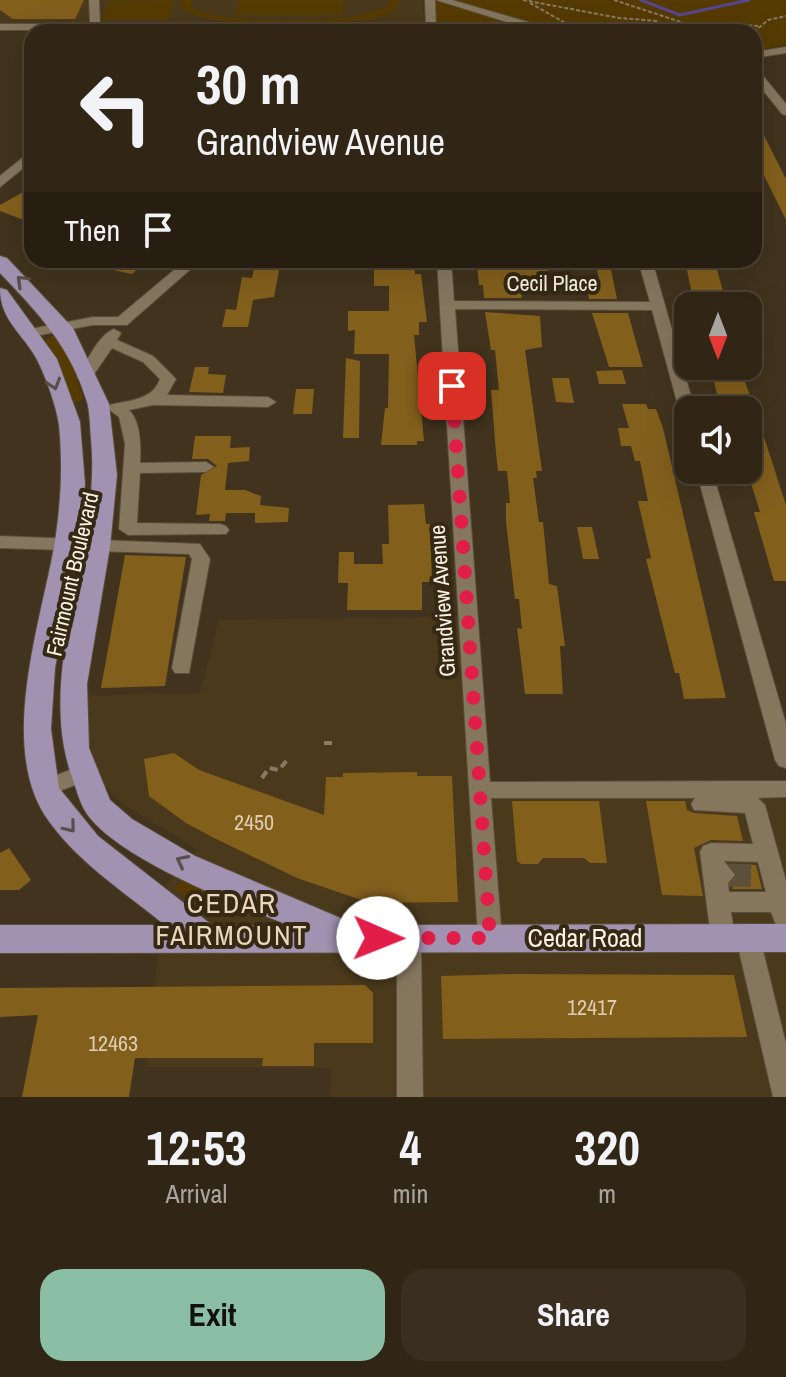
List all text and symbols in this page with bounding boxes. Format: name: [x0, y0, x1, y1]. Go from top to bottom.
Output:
text: 30 m: [196, 46, 301, 121]
icon: left: [64, 56, 168, 160]
text: Grandview Avenue: [196, 118, 445, 166]
icon: arrive: [136, 208, 180, 252]
text: Then: [64, 210, 120, 250]
street label: Cecil Place: [506, 268, 598, 298]
one-way arrow: [17, 276, 31, 290]
north arrow: [674, 292, 762, 380]
map controls: [674, 292, 762, 484]
pin: [418, 352, 486, 420]
icon: arrive: [430, 364, 474, 408]
one-way arrow: [45, 377, 61, 391]
button: sound: [674, 396, 762, 484]
street label: Fairmount Boulevard: [39, 489, 105, 659]
street label: Grandview Avenue: [422, 524, 462, 678]
house number: 2450: [234, 807, 274, 837]
one-way arrow: [61, 818, 75, 833]
one-way arrow: [175, 855, 190, 871]
district label: CEDAR FAIRMOUNT: [155, 884, 309, 954]
position arrow: [336, 896, 420, 980]
street label: Cedar Road: [528, 920, 642, 955]
house number: 12417: [567, 992, 617, 1022]
house number: 12463: [88, 1028, 138, 1058]
text: 12:53: [146, 1115, 247, 1180]
text: 4: [400, 1115, 421, 1180]
text: 320: [574, 1115, 640, 1180]
text: Arrival: [166, 1176, 227, 1211]
text: min: [393, 1176, 428, 1211]
text: m: [598, 1176, 616, 1211]
button: Exit: [40, 1269, 385, 1361]
button: Share: [401, 1269, 746, 1361]

